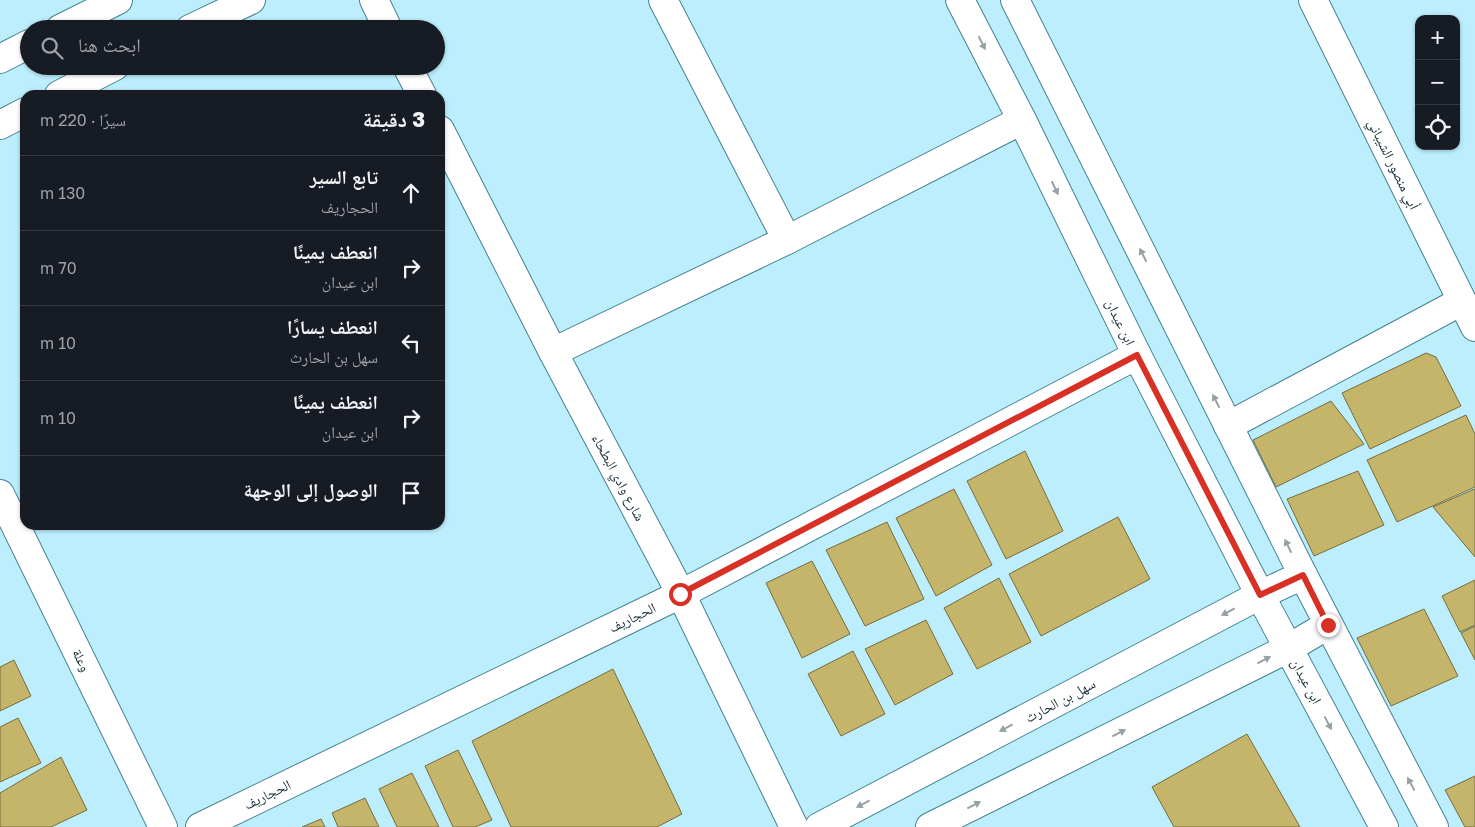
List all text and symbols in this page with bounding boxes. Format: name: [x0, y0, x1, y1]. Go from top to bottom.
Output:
map controls: [1415, 15, 1460, 150]
button: +: [1415, 15, 1460, 60]
search box: [20, 20, 445, 75]
text: ابحث هنا: [78, 33, 141, 56]
icon: search: [38, 34, 66, 62]
one-way arrow: [978, 36, 986, 51]
button: −: [1415, 60, 1460, 105]
button: locate: [1415, 105, 1460, 150]
text: 3 دقيقة: [363, 106, 425, 132]
text: سيرًا · 220 m: [40, 110, 126, 130]
street label: أبي منصور الشيباني: [1361, 116, 1423, 214]
text: تابع السير: [310, 165, 378, 188]
icon: ahead: [397, 179, 425, 207]
one-way arrow: [1051, 181, 1059, 195]
text: 130 m: [40, 183, 85, 203]
text: الحجاريف: [321, 197, 378, 217]
text: انعطف يمينًا: [293, 240, 378, 263]
one-way arrow: [1139, 248, 1147, 263]
icon: right: [397, 254, 425, 282]
text: 70 m: [40, 258, 77, 278]
text: ابن عيدان: [322, 272, 378, 292]
street label: ابن عيدان: [1102, 296, 1139, 348]
text: انعطف يسارًا: [287, 315, 378, 338]
icon: left: [397, 329, 425, 357]
text: 10 m: [40, 333, 76, 353]
text: سهل بن الحارث: [290, 347, 378, 367]
text: انعطف يمينًا: [293, 390, 378, 413]
one-way arrow: [1212, 393, 1220, 408]
icon: right: [397, 404, 425, 432]
text: 10 m: [40, 408, 76, 428]
text: ابن عيدان: [322, 422, 378, 442]
street label: شارع وادي البطحاء: [586, 431, 649, 525]
text: الوصول إلى الوجهة: [244, 478, 378, 501]
icon: arrive: [397, 479, 425, 507]
one-way arrow: [1284, 539, 1292, 553]
route start: [669, 583, 692, 606]
street label: الحجاريف: [606, 598, 659, 637]
one-way arrow: [1220, 608, 1235, 616]
route end: [1317, 614, 1340, 637]
street label: وعلة: [68, 646, 95, 675]
street label: ابن عيدان: [1287, 655, 1326, 707]
one-way arrow: [1257, 656, 1271, 664]
street label: سهل بن الحارث: [1022, 674, 1099, 727]
one-way arrow: [1324, 715, 1332, 730]
one-way arrow: [1000, 724, 1013, 733]
one-way arrow: [1112, 728, 1126, 736]
street label: الحجاريف: [241, 775, 294, 814]
one-way arrow: [1407, 777, 1415, 791]
one-way arrow: [855, 800, 870, 808]
one-way arrow: [966, 801, 981, 809]

